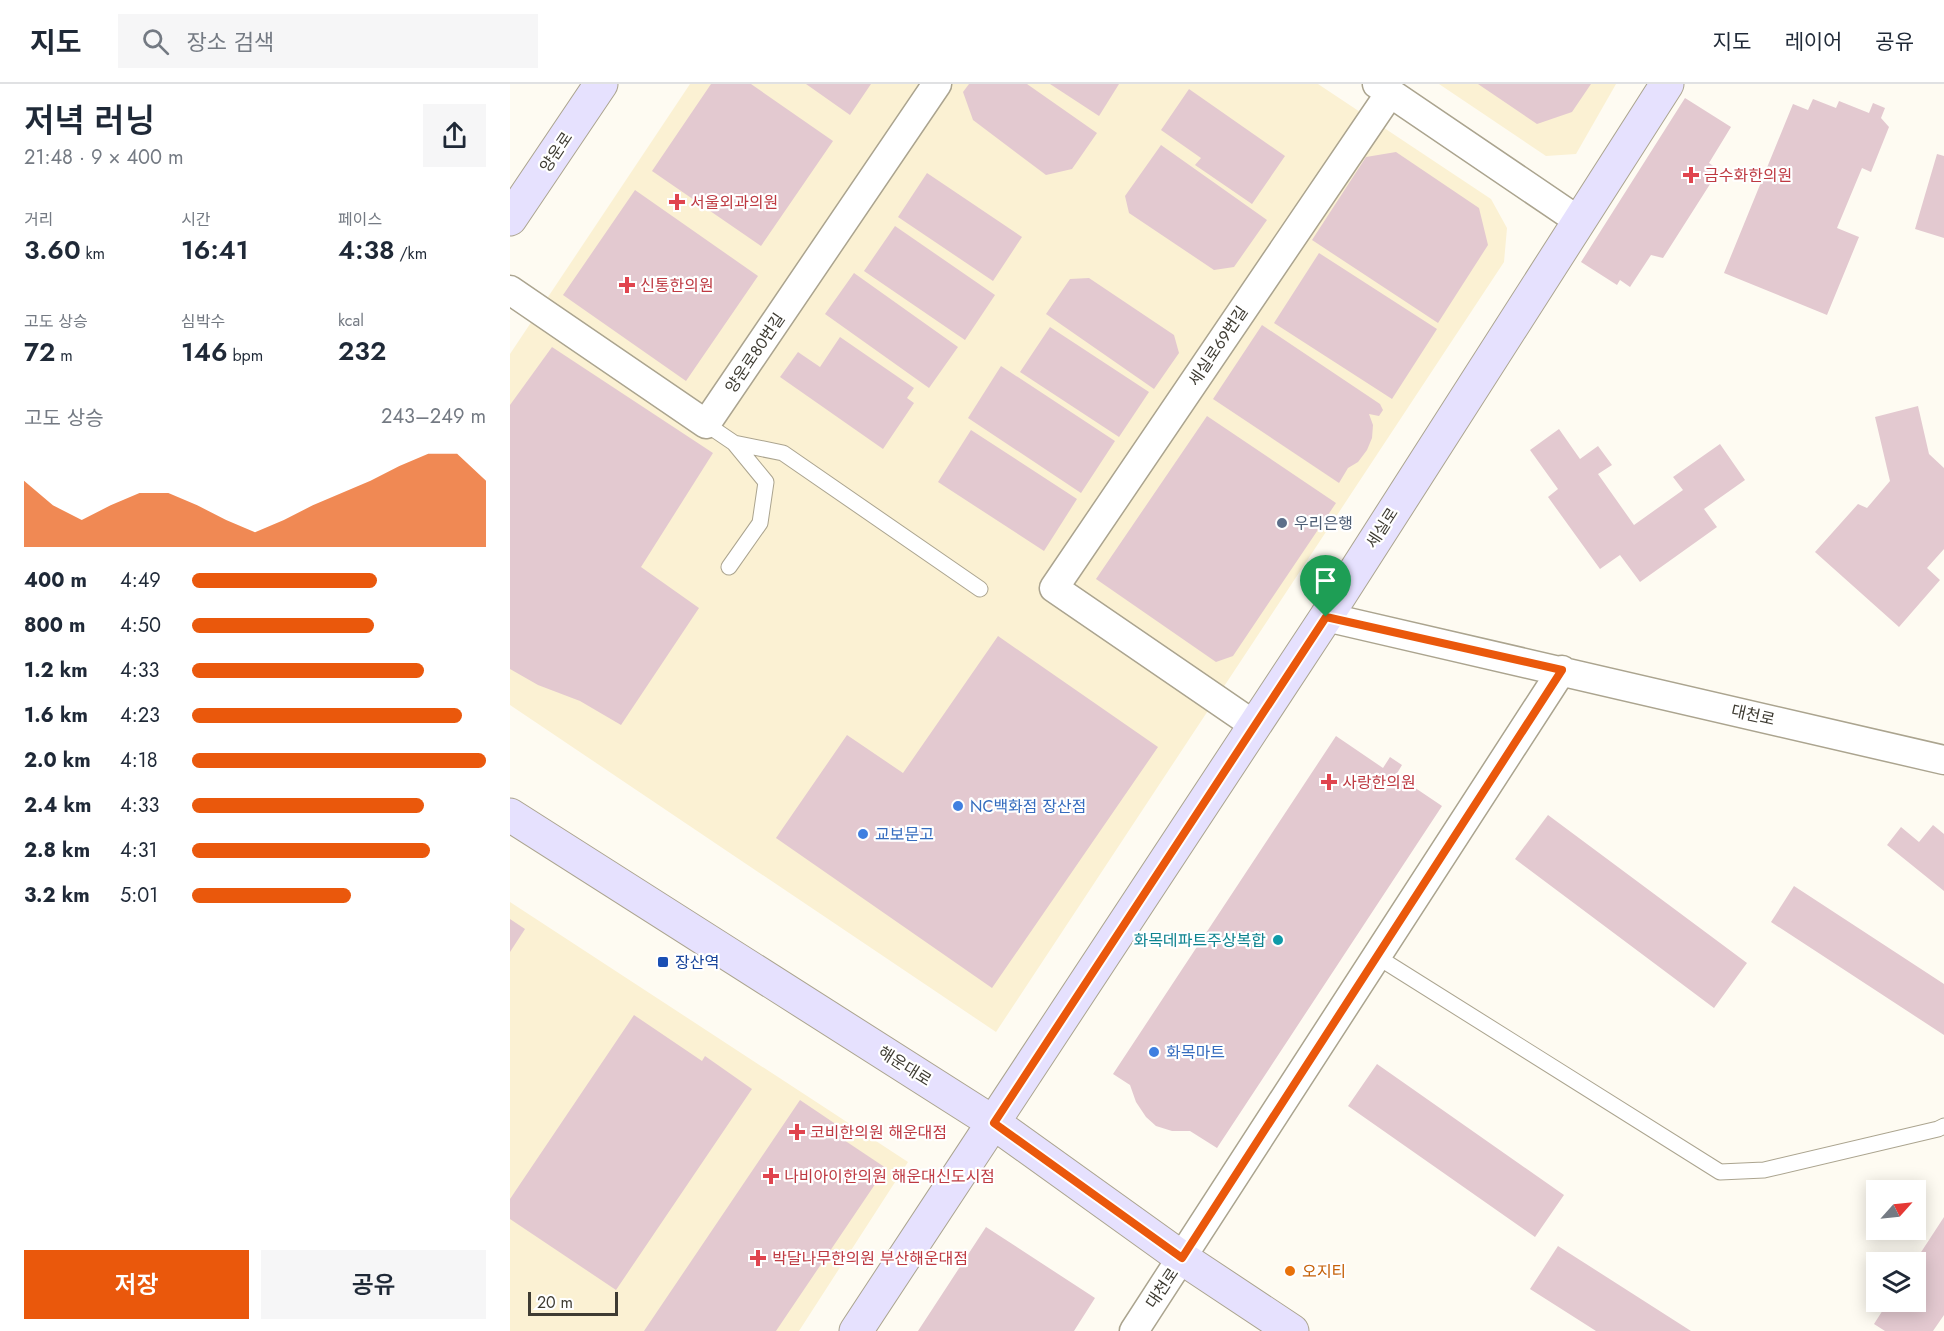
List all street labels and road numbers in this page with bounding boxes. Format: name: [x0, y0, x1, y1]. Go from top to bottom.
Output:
street label: 양운로: [534, 127, 578, 177]
street label: 세실로69번길: [1183, 301, 1253, 391]
street label: 양운로80번길: [720, 308, 790, 398]
street label: 세실로: [1360, 503, 1404, 553]
street label: 대천로: [1729, 699, 1777, 731]
street label: 해운대로: [874, 1041, 936, 1091]
street label: 대천로: [1140, 1263, 1184, 1313]

